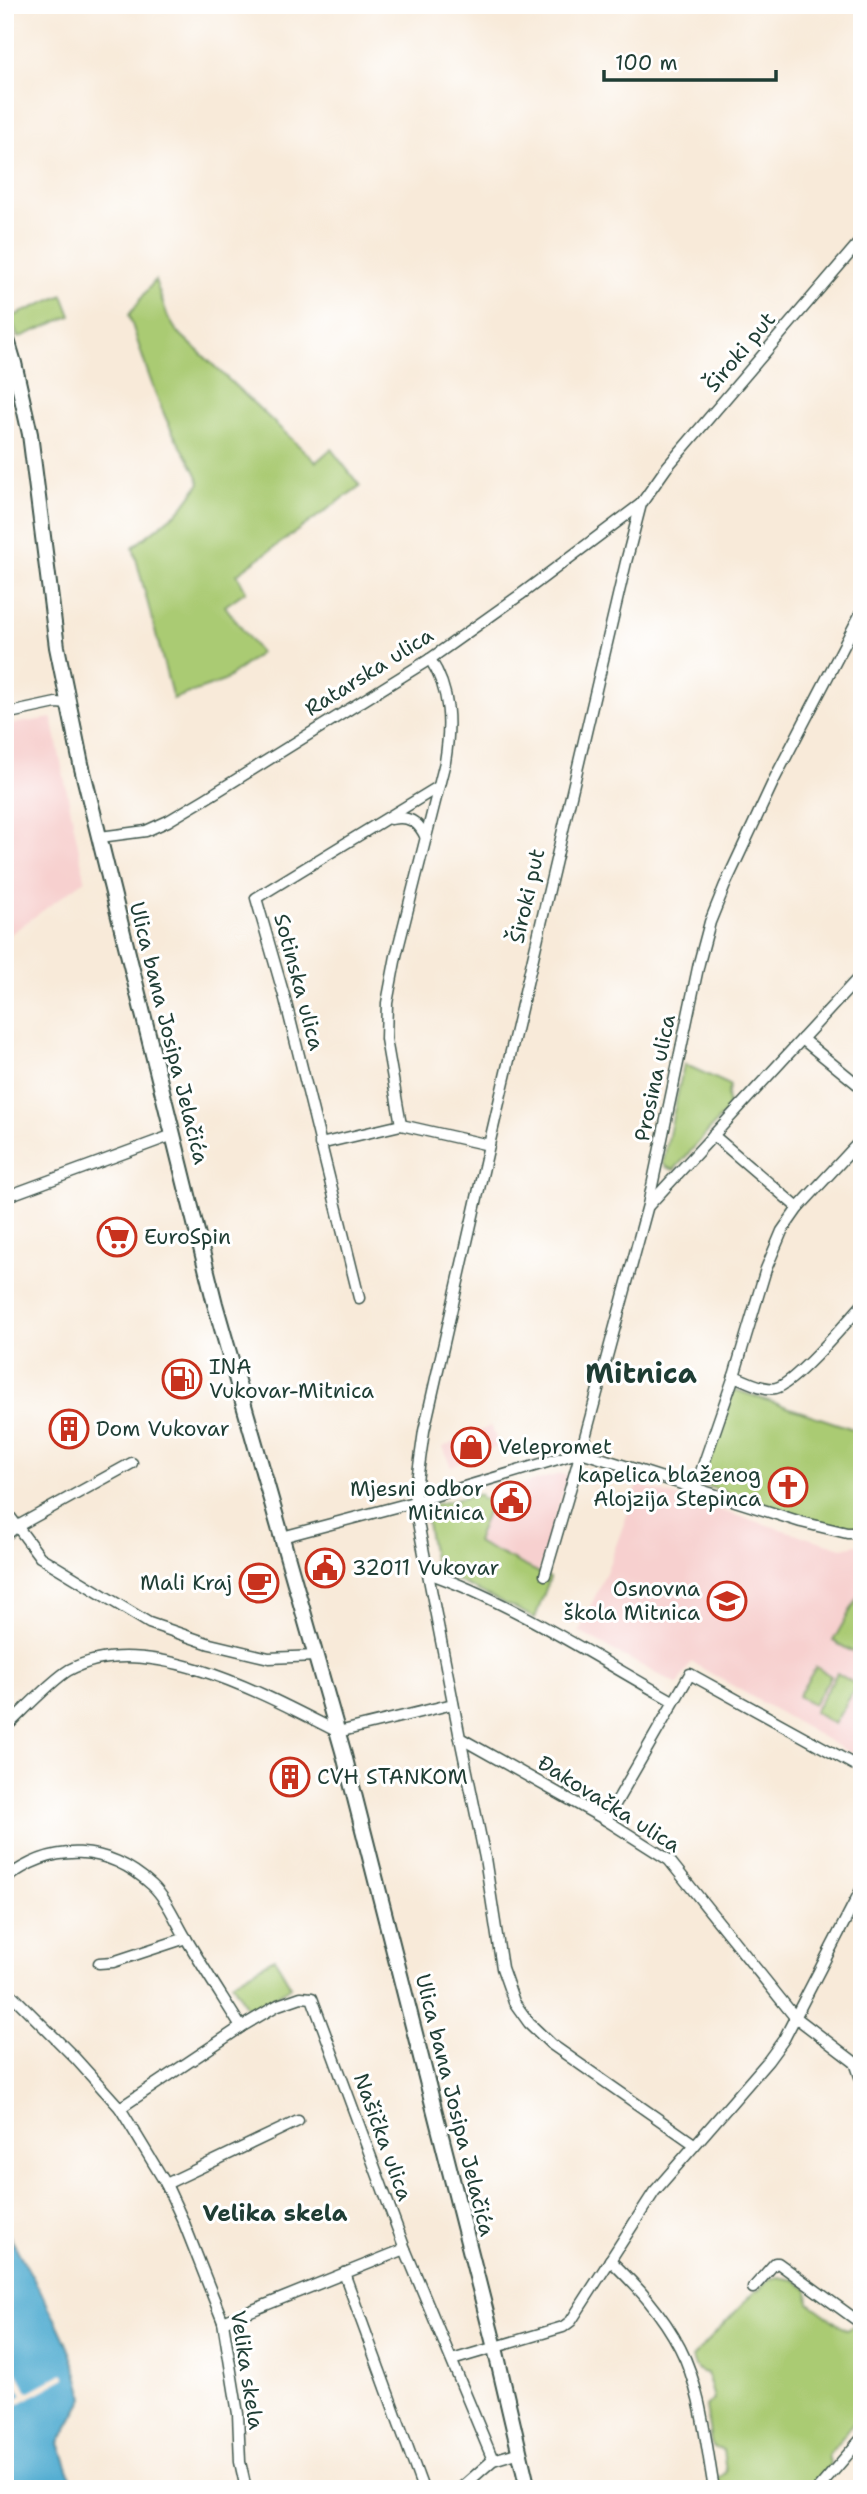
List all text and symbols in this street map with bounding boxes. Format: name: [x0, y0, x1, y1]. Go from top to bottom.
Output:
scale bar: [604, 38, 776, 82]
text: 100 m: [615, 49, 678, 77]
street label: Široki put: [698, 305, 782, 398]
street label: Ratarska ulica: [299, 621, 439, 723]
street label: Široki put: [502, 846, 551, 946]
street label: Ulica bana Josipa Jelačića: [123, 899, 215, 1167]
street label: Sotinska ulica: [267, 911, 331, 1053]
street label: Prosina ulica: [628, 1012, 682, 1144]
supermarket icon: EuroSpin: [96, 1216, 138, 1258]
place label: EuroSpin: [144, 1223, 231, 1251]
place label: INA Vukovar-Mitnica: [209, 1353, 374, 1405]
district label: Mitnica: [585, 1354, 697, 1392]
fuel station icon: INA Vukovar-Mitnica: [161, 1358, 203, 1400]
building icon: Dom Vukovar: [48, 1408, 90, 1450]
place label: Dom Vukovar: [96, 1415, 230, 1443]
shop icon: Velepromet: [450, 1426, 492, 1468]
place label: Velepromet: [498, 1433, 612, 1461]
place label: kapelica blaženog Alojzija Stepinca: [577, 1461, 761, 1513]
church icon: kapelica blaženog Alojzija Stepinca: [767, 1466, 809, 1508]
place label: Mjesni odbor Mitnica: [350, 1475, 484, 1527]
public building icon: Mjesni odbor Mitnica: [490, 1480, 532, 1522]
public building icon: 32011 Vukovar: [304, 1547, 346, 1589]
place label: 32011 Vukovar: [352, 1554, 499, 1582]
cafe icon: Mali Kraj: [238, 1562, 280, 1604]
place label: Mali Kraj: [140, 1569, 232, 1597]
place label: Osnovna škola Mitnica: [564, 1575, 700, 1627]
school or university icon: Osnovna škola Mitnica: [706, 1580, 748, 1622]
street label: Đakovačka ulica: [532, 1749, 686, 1859]
building icon: CVH STANKOM: [269, 1756, 311, 1798]
place label: CVH STANKOM: [317, 1763, 468, 1791]
street label: Ulica bana Josipa Jelačića: [409, 1971, 501, 2239]
street label: Našička ulica: [347, 2069, 419, 2205]
district label: Velika skela: [203, 2198, 348, 2228]
street label: Velika skela: [224, 2308, 270, 2432]

